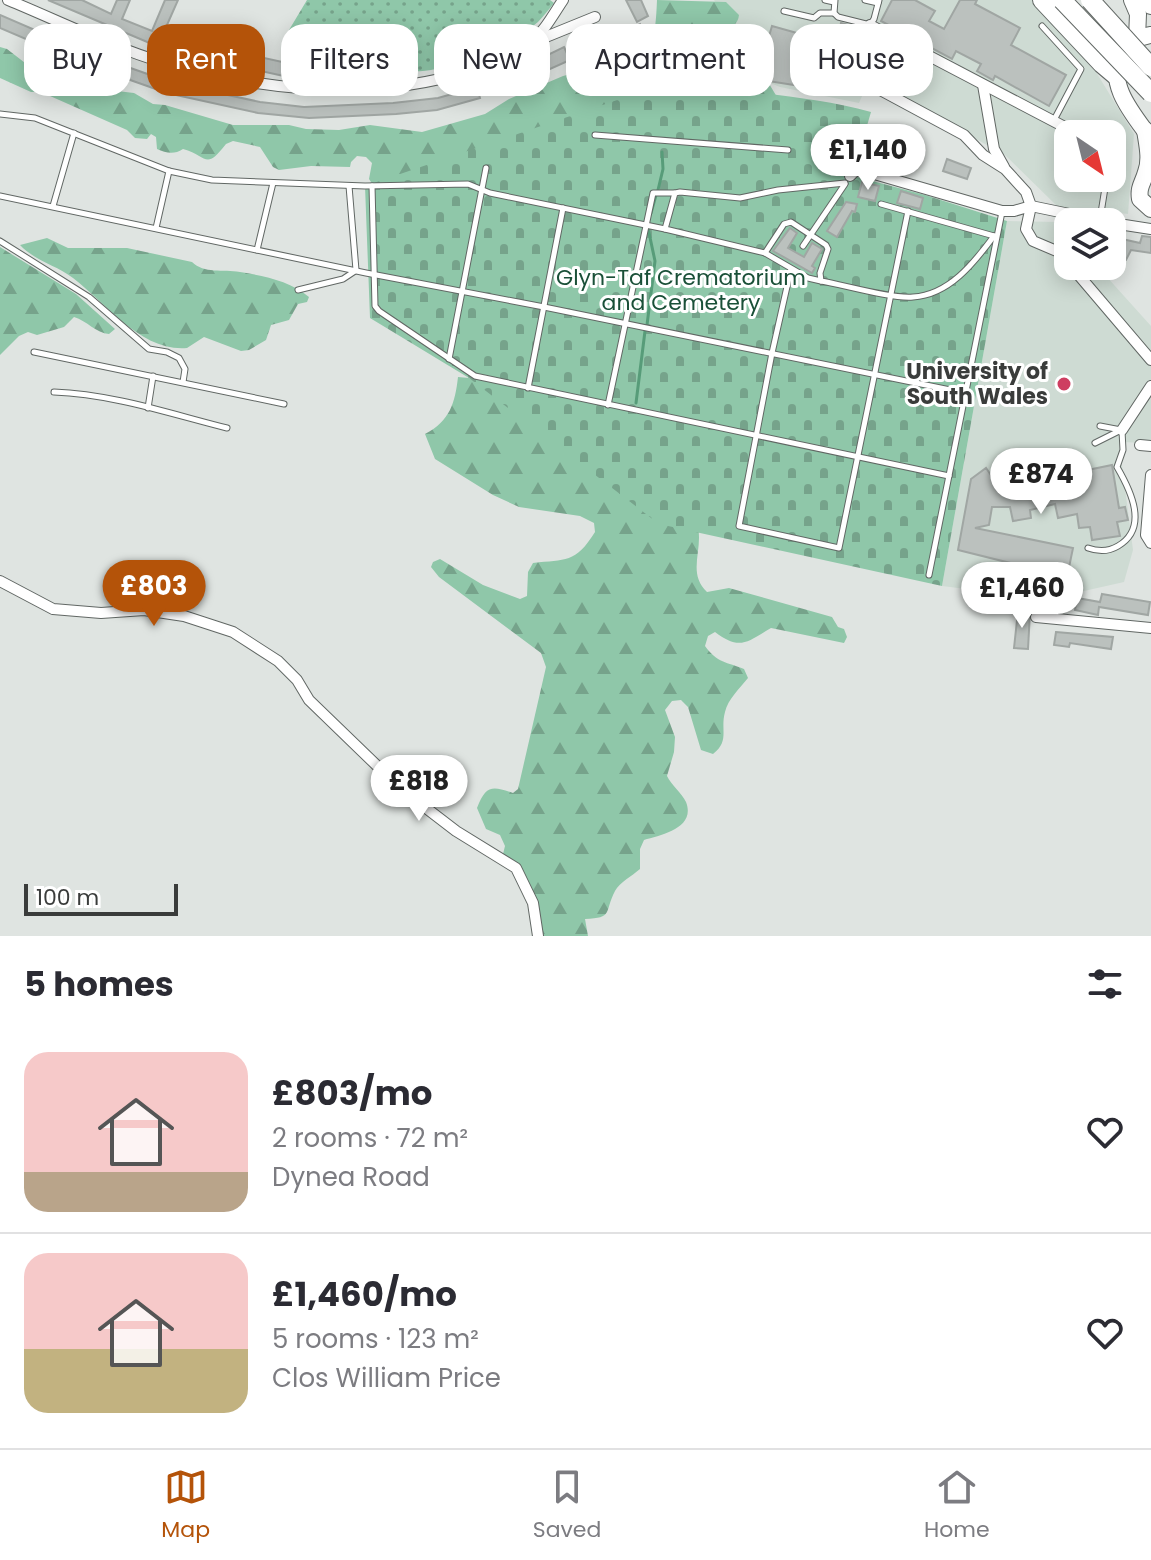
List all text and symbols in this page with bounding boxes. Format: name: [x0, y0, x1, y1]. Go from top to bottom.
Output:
chip: Buy: [24, 24, 131, 96]
chip: Rent: [147, 24, 265, 96]
chip: Filters: [281, 24, 418, 96]
chip: New: [434, 24, 550, 96]
chip: Apartment: [566, 24, 774, 96]
chip: House: [790, 24, 933, 96]
north arrow: [1054, 120, 1126, 192]
map controls: [1054, 120, 1126, 280]
pin: £1,140: [803, 124, 933, 192]
text: £1,140: [829, 132, 907, 168]
button: layers: [1054, 208, 1126, 280]
park label: Glyn-Taf Crematorium and Cemetery: [556, 262, 806, 318]
place label: University of South Wales: [906, 356, 1048, 412]
marker: University of South Wales: [1055, 375, 1073, 393]
pin: £874: [994, 448, 1088, 516]
text: £874: [1008, 456, 1074, 492]
pin: £803: [107, 560, 201, 628]
pin: £1,460: [957, 562, 1087, 630]
text: £803: [121, 568, 187, 604]
text: £1,460: [979, 570, 1065, 606]
pin: £818: [372, 755, 466, 823]
text: £818: [389, 763, 449, 799]
scale bar: [24, 880, 178, 916]
text: 100 m: [36, 882, 99, 913]
text: 5 homes: [24, 960, 174, 1008]
icon: filters: [1083, 962, 1127, 1006]
text: £803/mo: [272, 1069, 432, 1117]
icon: home: [88, 1084, 184, 1180]
icon: heart: [1083, 1110, 1127, 1154]
text: 2 rooms · 72 m²: [272, 1120, 468, 1156]
text: Dynea Road: [272, 1159, 430, 1195]
text: £1,460/mo: [272, 1270, 457, 1318]
icon: home: [88, 1285, 184, 1381]
icon: heart: [1083, 1311, 1127, 1355]
text: 5 rooms · 123 m²: [272, 1321, 479, 1357]
text: Clos William Price: [272, 1360, 501, 1396]
tab: Map: [161, 1465, 210, 1546]
tab: Saved: [533, 1465, 601, 1546]
tab: Home: [924, 1465, 990, 1546]

